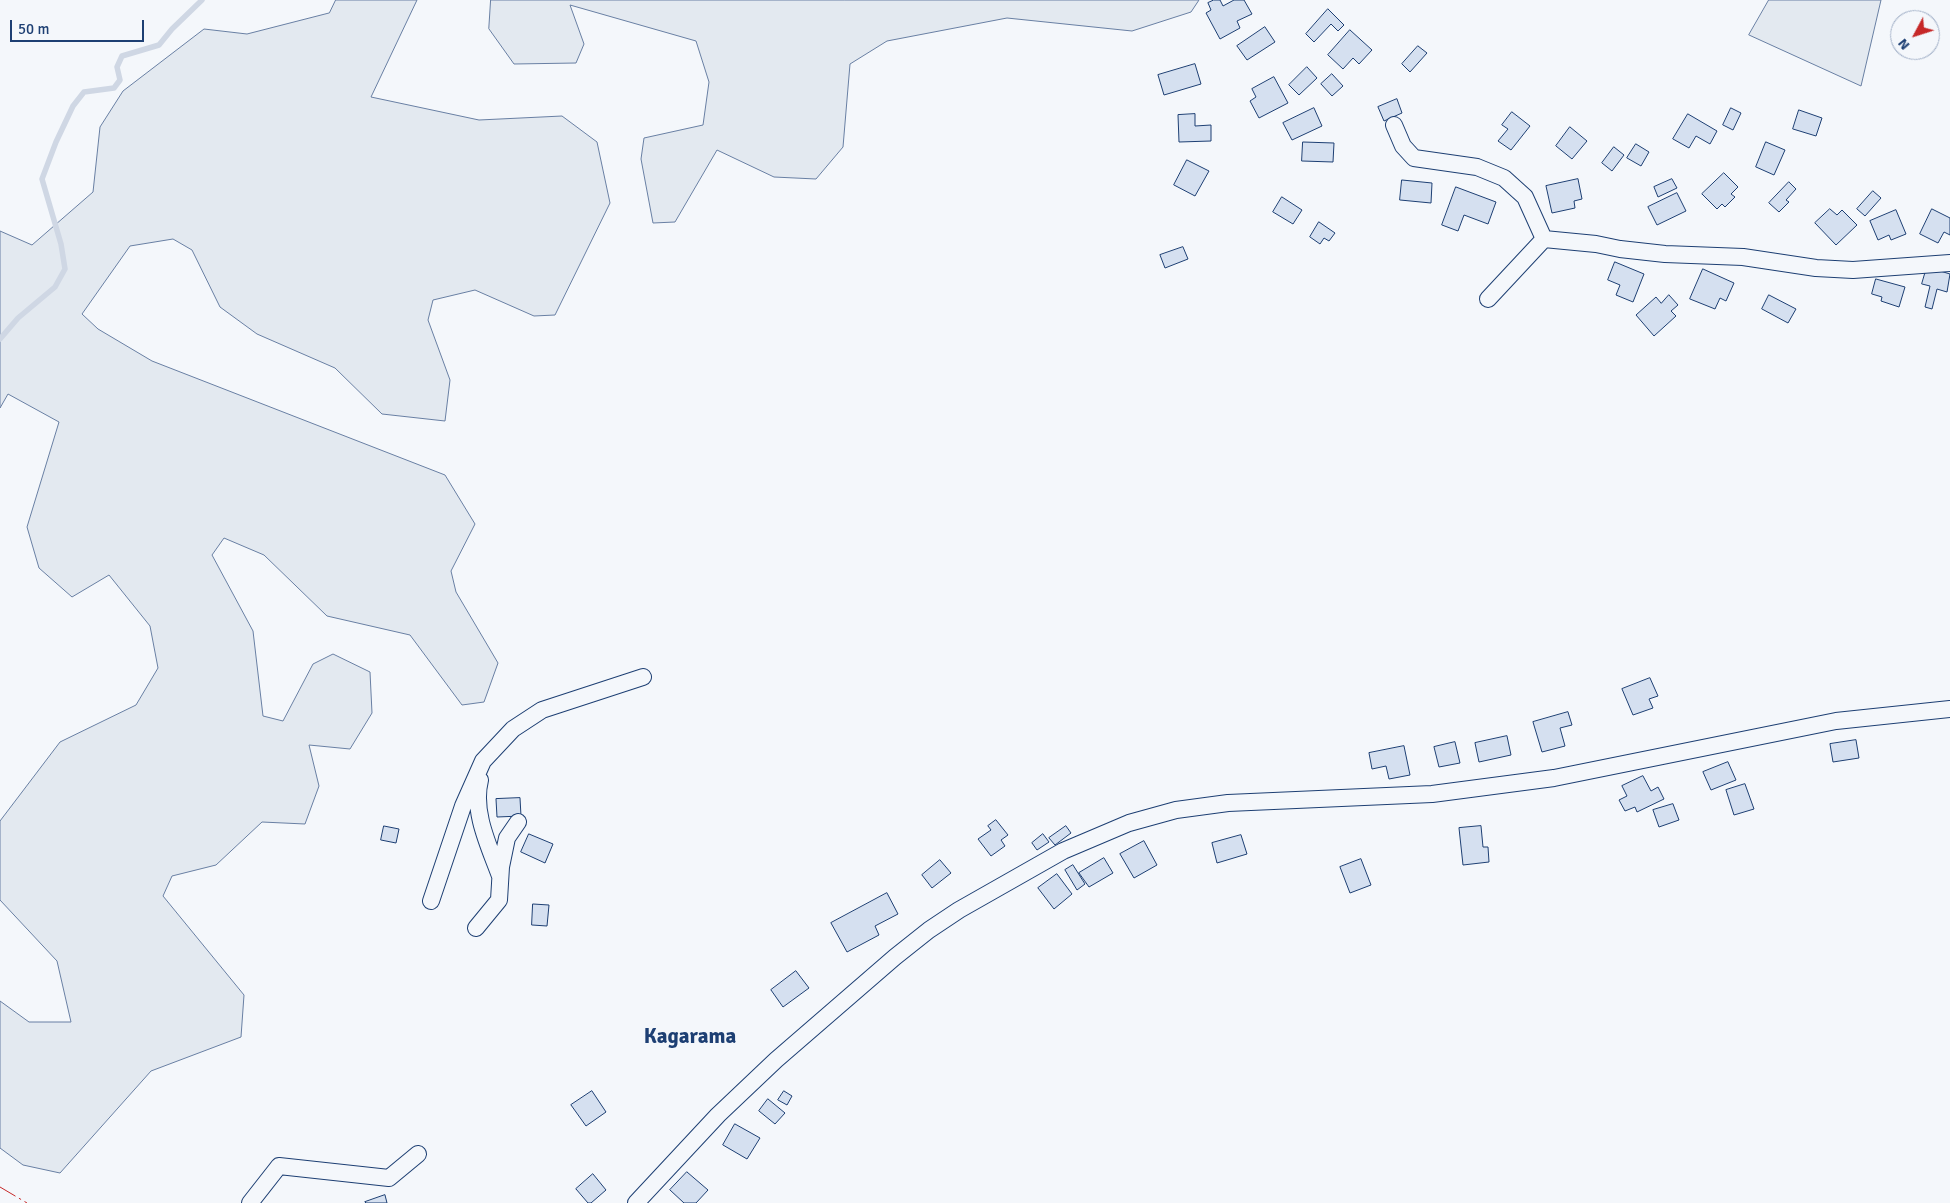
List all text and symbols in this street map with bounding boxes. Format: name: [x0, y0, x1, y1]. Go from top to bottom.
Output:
scale bar: [12, 10, 146, 42]
north arrow: [1890, 10, 1940, 60]
text: 50 m: [18, 20, 49, 38]
text: N: [1894, 35, 1914, 54]
district label: Kagarama: [644, 1024, 736, 1050]

